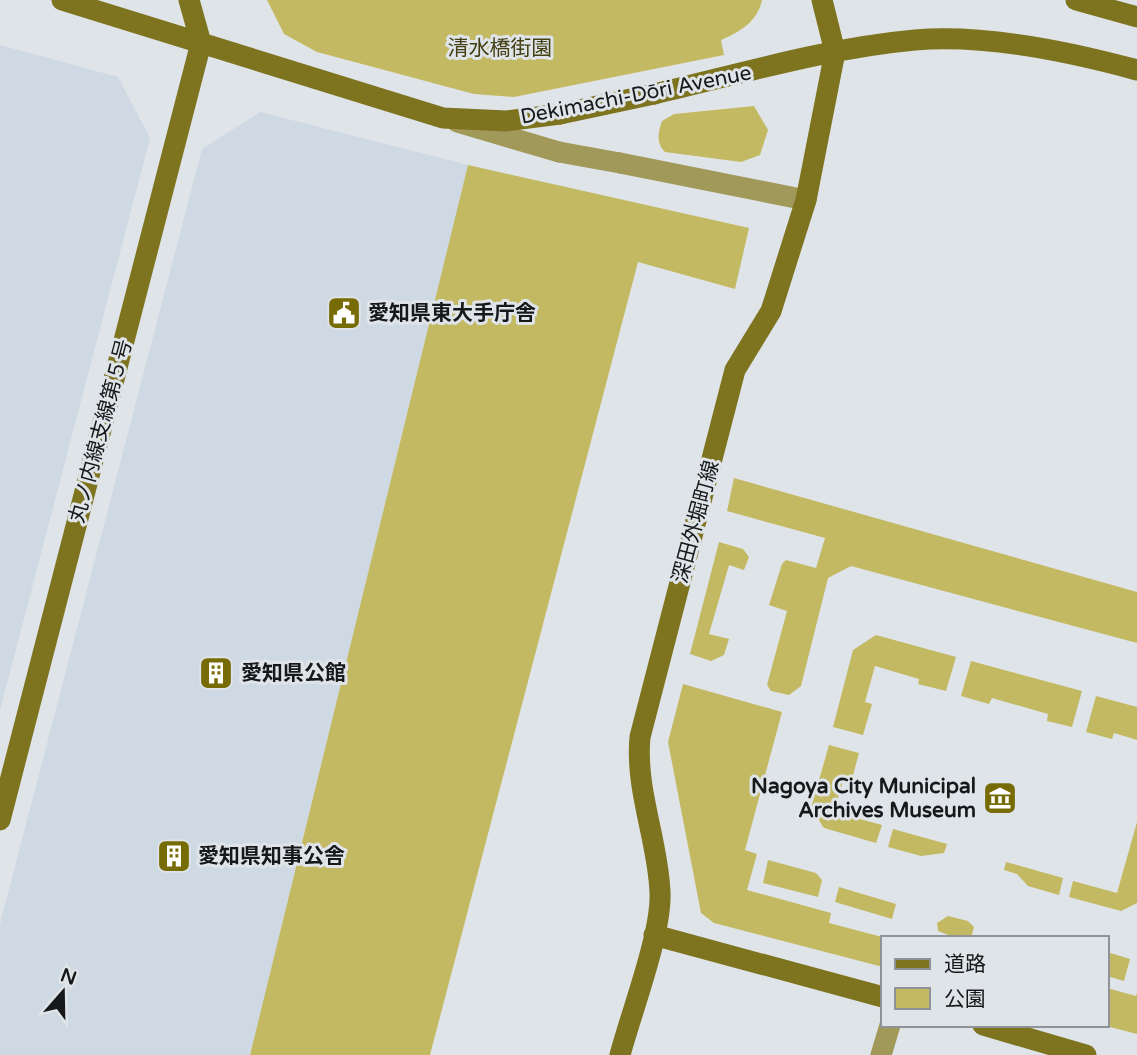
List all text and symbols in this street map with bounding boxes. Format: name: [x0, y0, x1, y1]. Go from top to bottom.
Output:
park label: 清水橋街園: [448, 36, 553, 61]
street label: Dekimachi-Dōri Avenue: [518, 60, 754, 130]
public building icon: 愛知県東大手庁舎: [325, 294, 363, 332]
place label: 愛知県東大手庁舎: [368, 301, 536, 326]
street label: 丸ノ内線支線第５号: [64, 336, 138, 526]
street label: 深田外堀町線: [668, 458, 724, 586]
building icon: 愛知県公館: [197, 654, 235, 692]
place label: 愛知県公館: [241, 661, 346, 686]
place label: Nagoya City Municipal Archives Museum: [751, 774, 976, 823]
museum icon: Nagoya City Municipal Archives Museum: [981, 779, 1019, 817]
building icon: 愛知県知事公舎: [155, 837, 193, 875]
place label: 愛知県知事公舎: [198, 844, 345, 869]
legend: [881, 936, 1109, 1027]
text: 道路: [944, 952, 986, 977]
north arrow: [28, 957, 98, 1027]
text: N: [58, 964, 79, 990]
text: 公園: [944, 987, 986, 1012]

